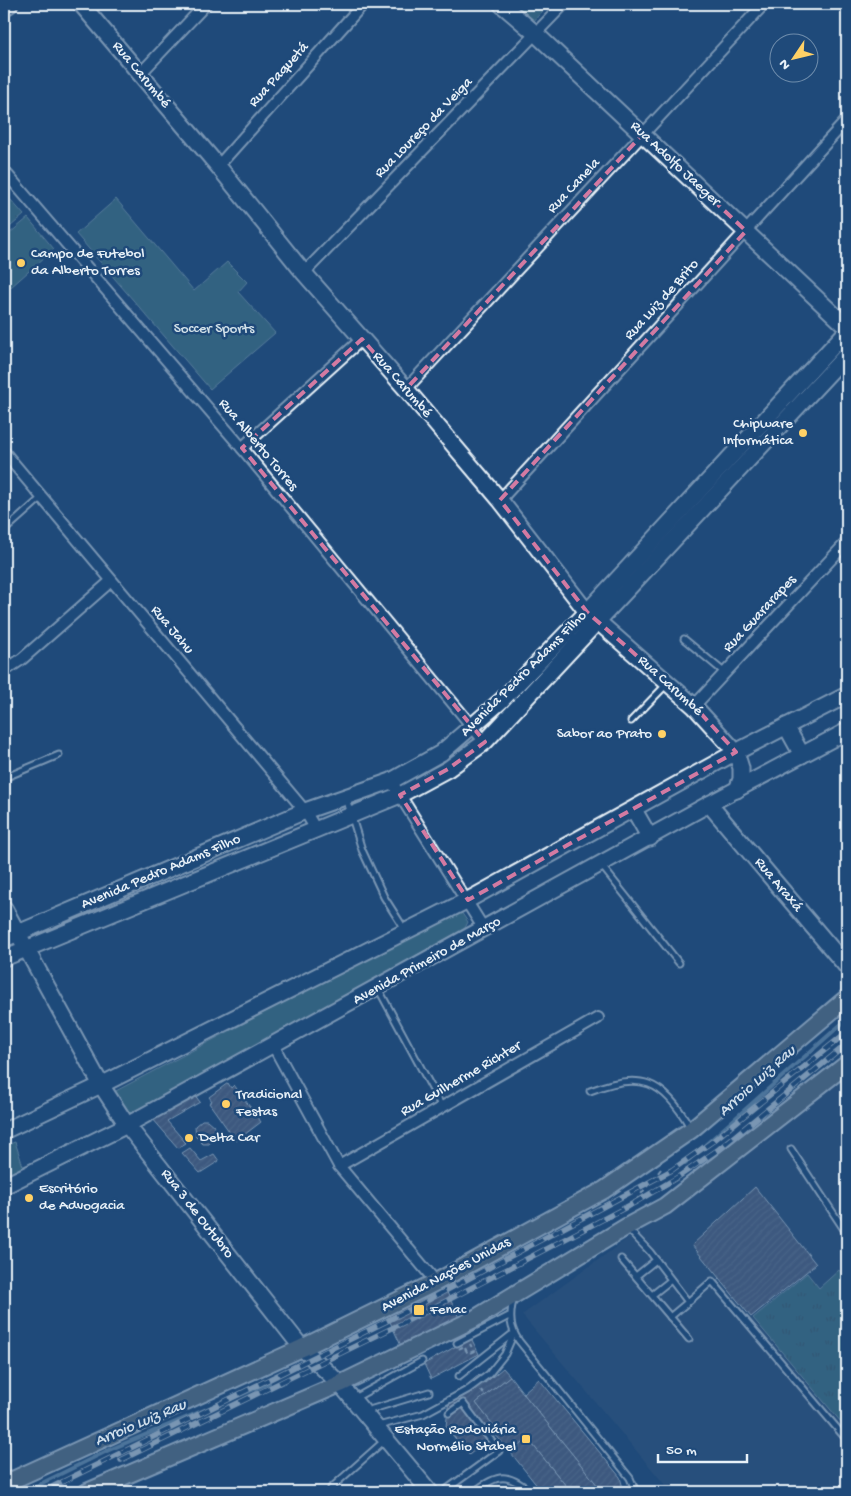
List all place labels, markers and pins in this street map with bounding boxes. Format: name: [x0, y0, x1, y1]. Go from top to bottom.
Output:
place label: Campo de Futebol da Alberto Torres: [31, 245, 145, 280]
marker: Campo de Futebol da Alberto Torres: [15, 257, 27, 269]
place label: Chipware Informática: [723, 415, 794, 450]
marker: Chipware Informática: [797, 427, 809, 439]
place label: Sabor ao Prato: [557, 725, 652, 743]
marker: Sabor ao Prato: [656, 728, 668, 740]
place label: Tradicional Festas: [235, 1086, 302, 1121]
marker: Tradicional Festas: [220, 1098, 232, 1110]
place label: Delta Car: [198, 1129, 261, 1147]
marker: Delta Car: [183, 1132, 195, 1144]
place label: Escritório de Advogacia: [39, 1180, 125, 1215]
marker: Escritório de Advogacia: [23, 1192, 35, 1204]
place label: Fenac: [429, 1301, 467, 1319]
marker: Fenac: [412, 1303, 426, 1317]
place label: Estação Rodoviária Normélio Stabel: [395, 1421, 517, 1456]
marker: Estação Rodoviária Normélio Stabel: [520, 1433, 532, 1445]

